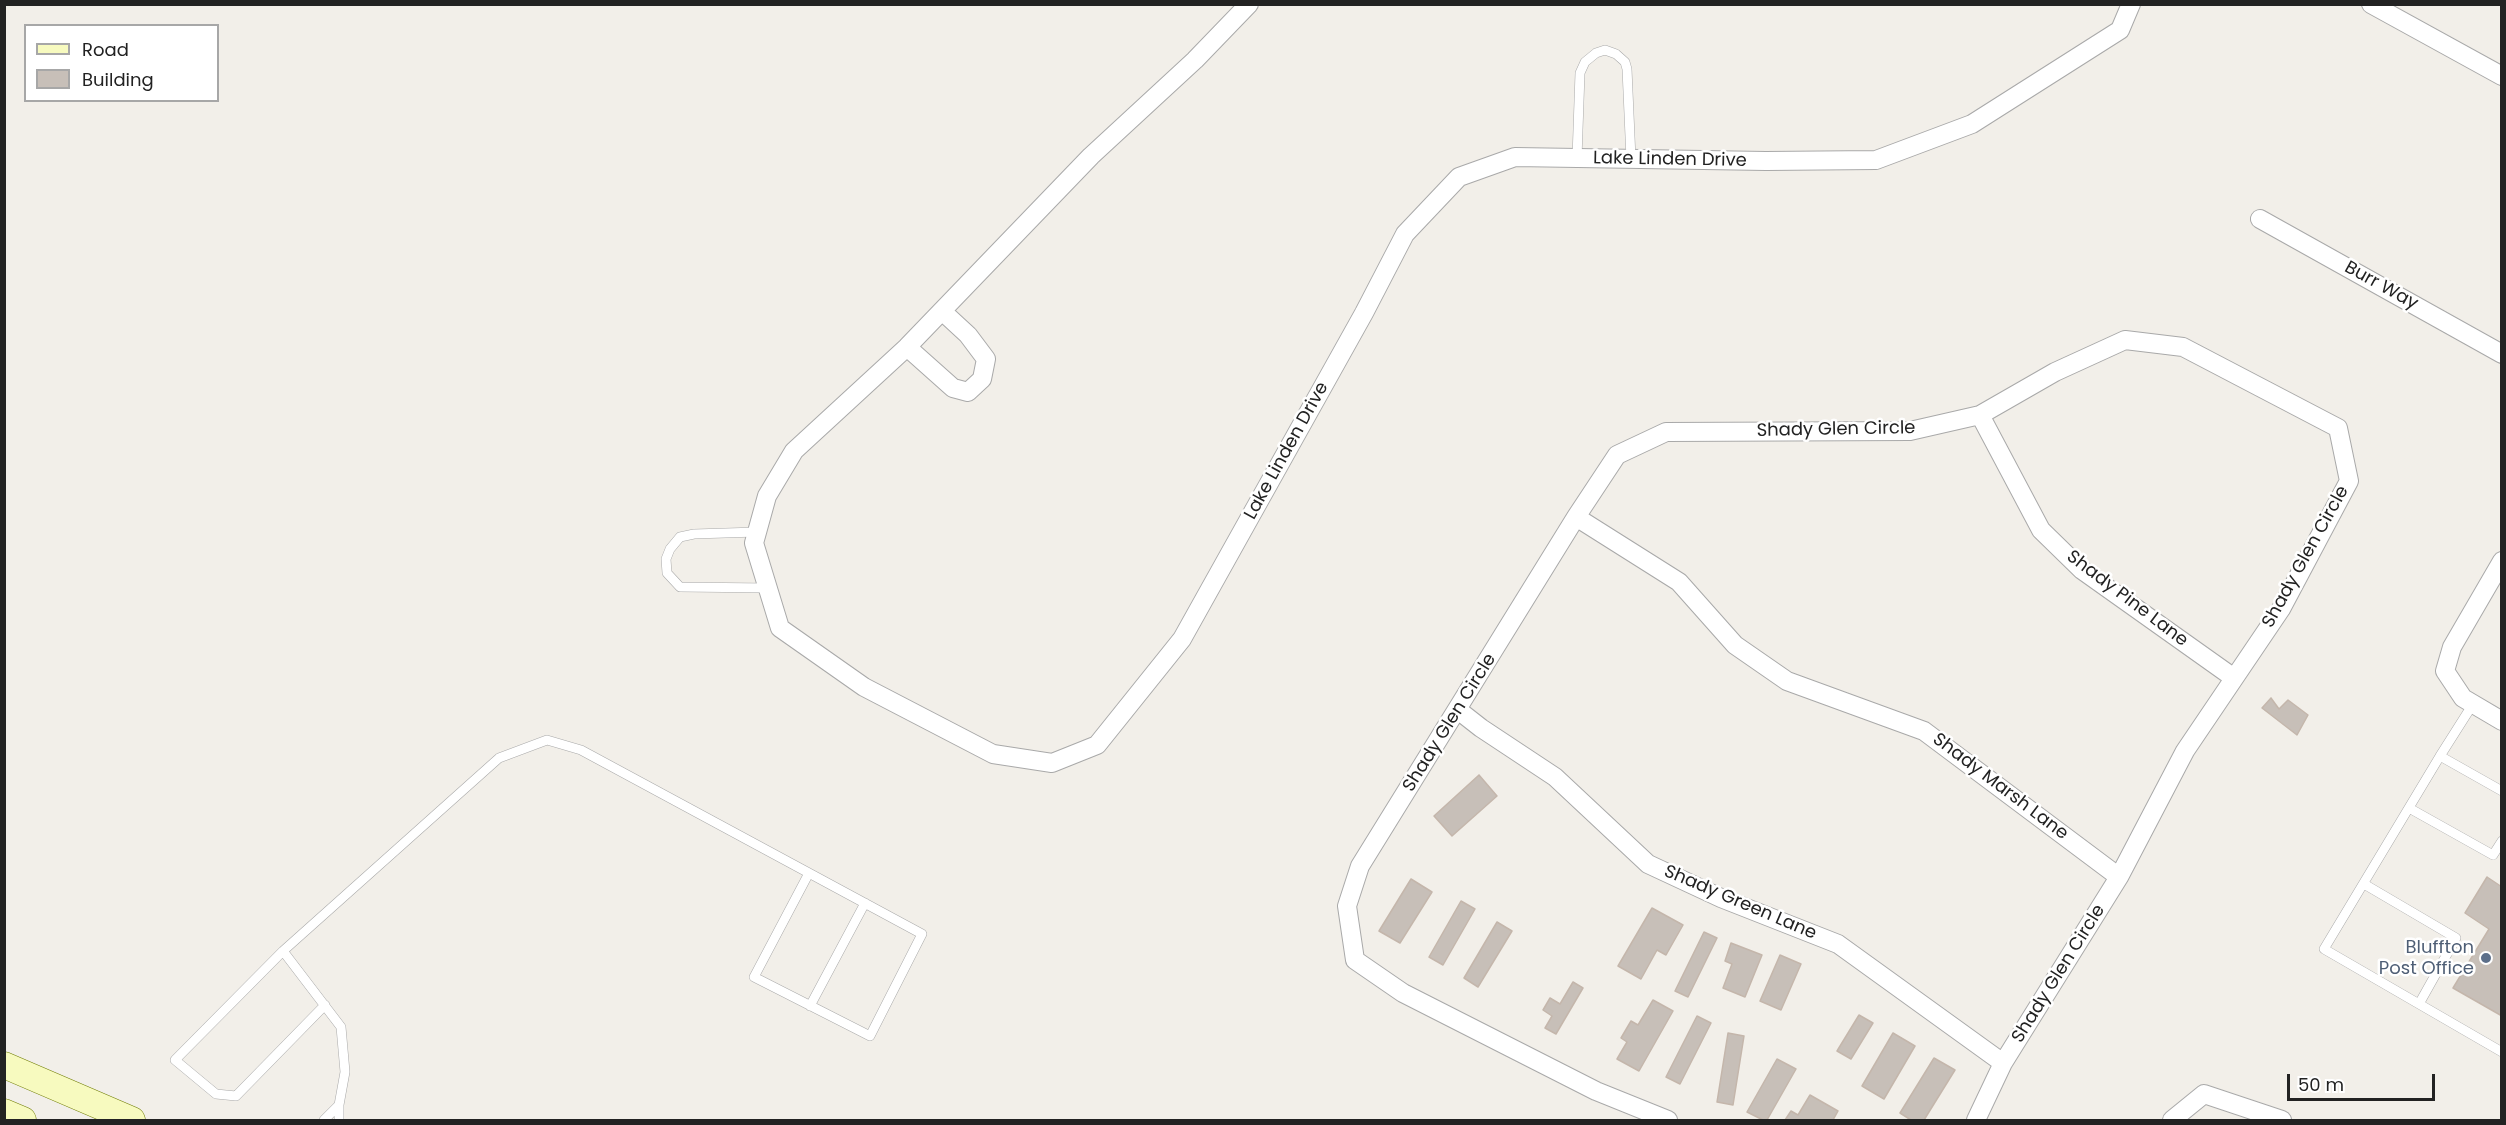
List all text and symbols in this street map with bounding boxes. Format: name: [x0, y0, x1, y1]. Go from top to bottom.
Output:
legend: [24, 24, 219, 102]
text: Road: [82, 37, 129, 62]
text: Building: [82, 67, 154, 92]
street label: Lake Linden Drive: [1593, 148, 1747, 172]
street label: Burr Way: [2340, 257, 2422, 315]
street label: Lake Linden Drive: [1240, 379, 1334, 523]
street label: Shady Glen Circle: [1756, 418, 1916, 442]
street label: Shady Glen Circle: [2258, 482, 2354, 632]
street label: Shady Pine Lane: [2062, 546, 2192, 652]
street label: Shady Glen Circle: [1399, 650, 1501, 796]
street label: Shady Marsh Lane: [1928, 729, 2072, 845]
street label: Shady Green Lane: [1661, 861, 1819, 945]
street label: Shady Glen Circle: [2008, 901, 2110, 1047]
place label: Bluffton Post Office: [2379, 937, 2474, 980]
marker: Bluffton Post Office: [2479, 951, 2493, 965]
scale bar: [2290, 1062, 2438, 1100]
text: 50 m: [2298, 1072, 2344, 1097]

